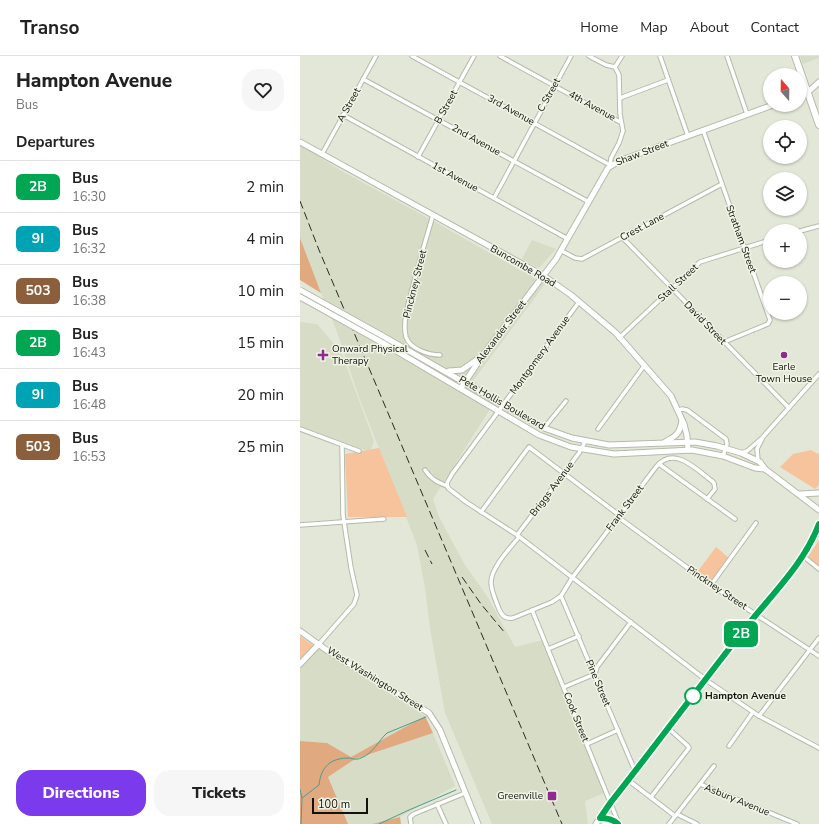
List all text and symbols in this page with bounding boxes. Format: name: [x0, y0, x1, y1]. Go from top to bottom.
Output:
text: Transo: [20, 15, 79, 41]
text: Home: [580, 18, 618, 37]
text: Map: [640, 18, 668, 37]
text: About: [690, 18, 729, 37]
text: Contact: [751, 18, 799, 37]
text: Hampton Avenue: [16, 68, 172, 94]
north arrow: [763, 68, 807, 112]
map controls: [763, 68, 807, 320]
button: heart: [242, 69, 284, 111]
street label: C Street: [534, 75, 564, 114]
street label: A Street: [334, 85, 364, 125]
street label: B Street: [431, 87, 461, 126]
street label: 4th Avenue: [566, 87, 618, 125]
street label: 3rd Avenue: [485, 91, 537, 129]
text: Bus: [16, 96, 38, 114]
button: locate: [763, 120, 807, 164]
street label: 2nd Avenue: [449, 121, 503, 159]
text: Departures: [16, 132, 95, 152]
street label: Shaw Street: [614, 136, 671, 169]
street label: 1st Avenue: [429, 159, 481, 195]
text: Bus: [72, 168, 98, 188]
button: layers: [763, 172, 807, 216]
text: 2B: [29, 177, 47, 196]
text: 2 min: [246, 177, 284, 197]
text: 16:30: [72, 188, 106, 206]
street label: Stratham Street: [722, 203, 760, 275]
street label: Crest Lane: [617, 210, 667, 244]
text: Bus: [72, 220, 98, 240]
button: +: [763, 224, 807, 268]
text: 9I: [32, 229, 44, 248]
text: 4 min: [246, 229, 284, 249]
text: 16:32: [72, 240, 106, 258]
street label: Buncombe Road: [488, 242, 559, 291]
street label: Pinckney Street: [400, 248, 430, 320]
street label: Stall Street: [655, 260, 702, 305]
text: Bus: [72, 272, 98, 292]
button: −: [763, 276, 807, 320]
text: 503: [25, 281, 51, 300]
text: 10 min: [237, 281, 284, 301]
text: 16:38: [72, 292, 106, 310]
street label: Alexander Street: [472, 297, 530, 367]
street label: David Street: [681, 298, 730, 348]
street label: Montgomery Avenue: [507, 313, 573, 397]
text: Bus: [72, 324, 98, 344]
text: 2B: [29, 333, 47, 352]
text: 15 min: [237, 333, 284, 353]
place label: Onward Physical Therapy: [332, 342, 408, 368]
text: 16:43: [72, 344, 106, 362]
marker: Onward Physical Therapy: [317, 349, 329, 361]
marker: Earle Town House: [779, 350, 789, 360]
place label: Earle Town House: [756, 360, 812, 386]
street label: Pete Hollis Boulevard: [456, 373, 548, 433]
text: Bus: [72, 376, 98, 396]
text: 9I: [32, 385, 44, 404]
text: 20 min: [237, 385, 284, 405]
text: 16:48: [72, 396, 106, 414]
text: Bus: [72, 428, 98, 448]
text: 503: [25, 437, 51, 456]
text: 25 min: [237, 437, 284, 457]
text: 16:53: [72, 448, 106, 466]
street label: Briggs Avenue: [527, 459, 577, 519]
street label: Frank Street: [603, 482, 647, 534]
street label: Pinckney Street: [684, 563, 750, 614]
line badge: 2B: [723, 621, 759, 647]
text: 2B: [732, 624, 750, 643]
street label: West Washington Street: [324, 644, 426, 715]
street label: Pine Street: [582, 657, 614, 709]
marker: Hampton Avenue: [684, 687, 702, 705]
place label: Hampton Avenue: [705, 689, 786, 703]
street label: Cook Street: [560, 690, 592, 744]
button: Directions: [16, 770, 146, 816]
button: Tickets: [154, 770, 284, 816]
street label: Asbury Avenue: [702, 781, 772, 819]
place label: Greenville: [497, 789, 543, 803]
marker: Greenville: [546, 790, 558, 802]
scale bar: [312, 796, 368, 815]
text: 100 m: [318, 797, 350, 812]

